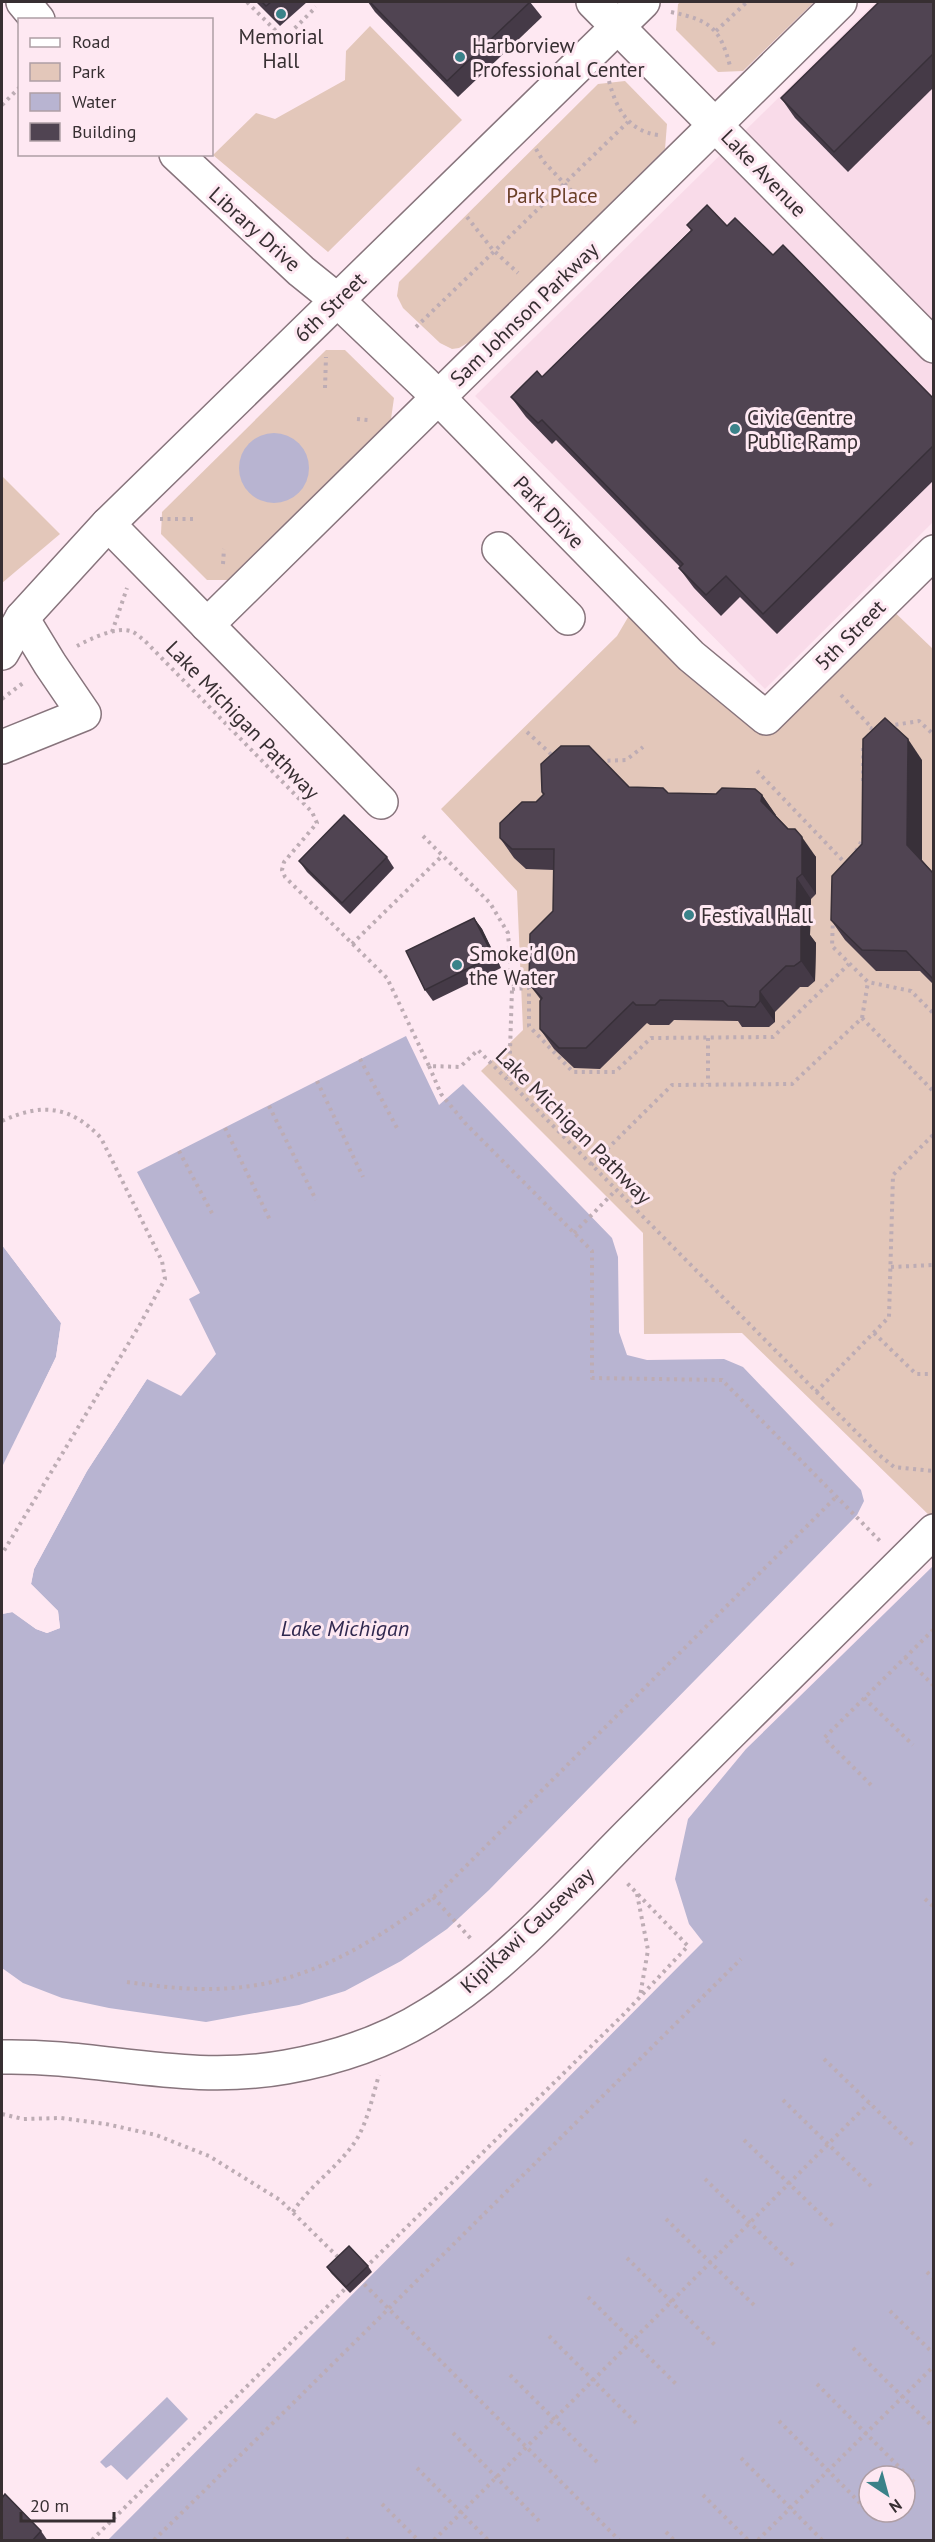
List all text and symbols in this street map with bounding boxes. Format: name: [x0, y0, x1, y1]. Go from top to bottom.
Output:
marker: Memorial Hall: [274, 7, 288, 21]
legend: [18, 18, 213, 156]
place label: Memorial Hall: [239, 23, 323, 74]
text: Road: [72, 30, 110, 53]
place label: Harborview Professional Center: [472, 32, 645, 83]
marker: Harborview Professional Center: [453, 50, 467, 64]
text: Park: [72, 60, 105, 83]
text: Water: [72, 90, 116, 113]
text: Building: [72, 120, 136, 143]
street label: Lake Avenue: [715, 123, 813, 223]
street label: Library Drive: [204, 181, 306, 277]
park label: Park Place: [506, 182, 598, 209]
street label: Sam Johnson Parkway: [444, 236, 604, 392]
street label: 6th Street: [289, 266, 371, 348]
place label: Civic Centre Public Ramp: [747, 404, 858, 455]
marker: Civic Centre Public Ramp: [728, 422, 742, 436]
street label: Park Drive: [508, 470, 590, 554]
street label: 5th Street: [809, 594, 891, 676]
street label: Lake Michigan Pathway: [160, 635, 326, 805]
place label: Festival Hall: [701, 902, 813, 929]
marker: Festival Hall: [682, 908, 696, 922]
place label: Smoke'd On the Water: [469, 940, 576, 991]
marker: Smoke'd On the Water: [450, 958, 464, 972]
street label: Lake Michigan Pathway: [490, 1042, 658, 1210]
water label: Lake Michigan: [281, 1614, 409, 1642]
street label: KipiKawi Causeway: [455, 1861, 600, 1999]
north arrow: [857, 2464, 917, 2524]
scale bar: [21, 2485, 114, 2523]
text: 20 m: [30, 2494, 69, 2517]
text: N: [886, 2495, 906, 2517]

